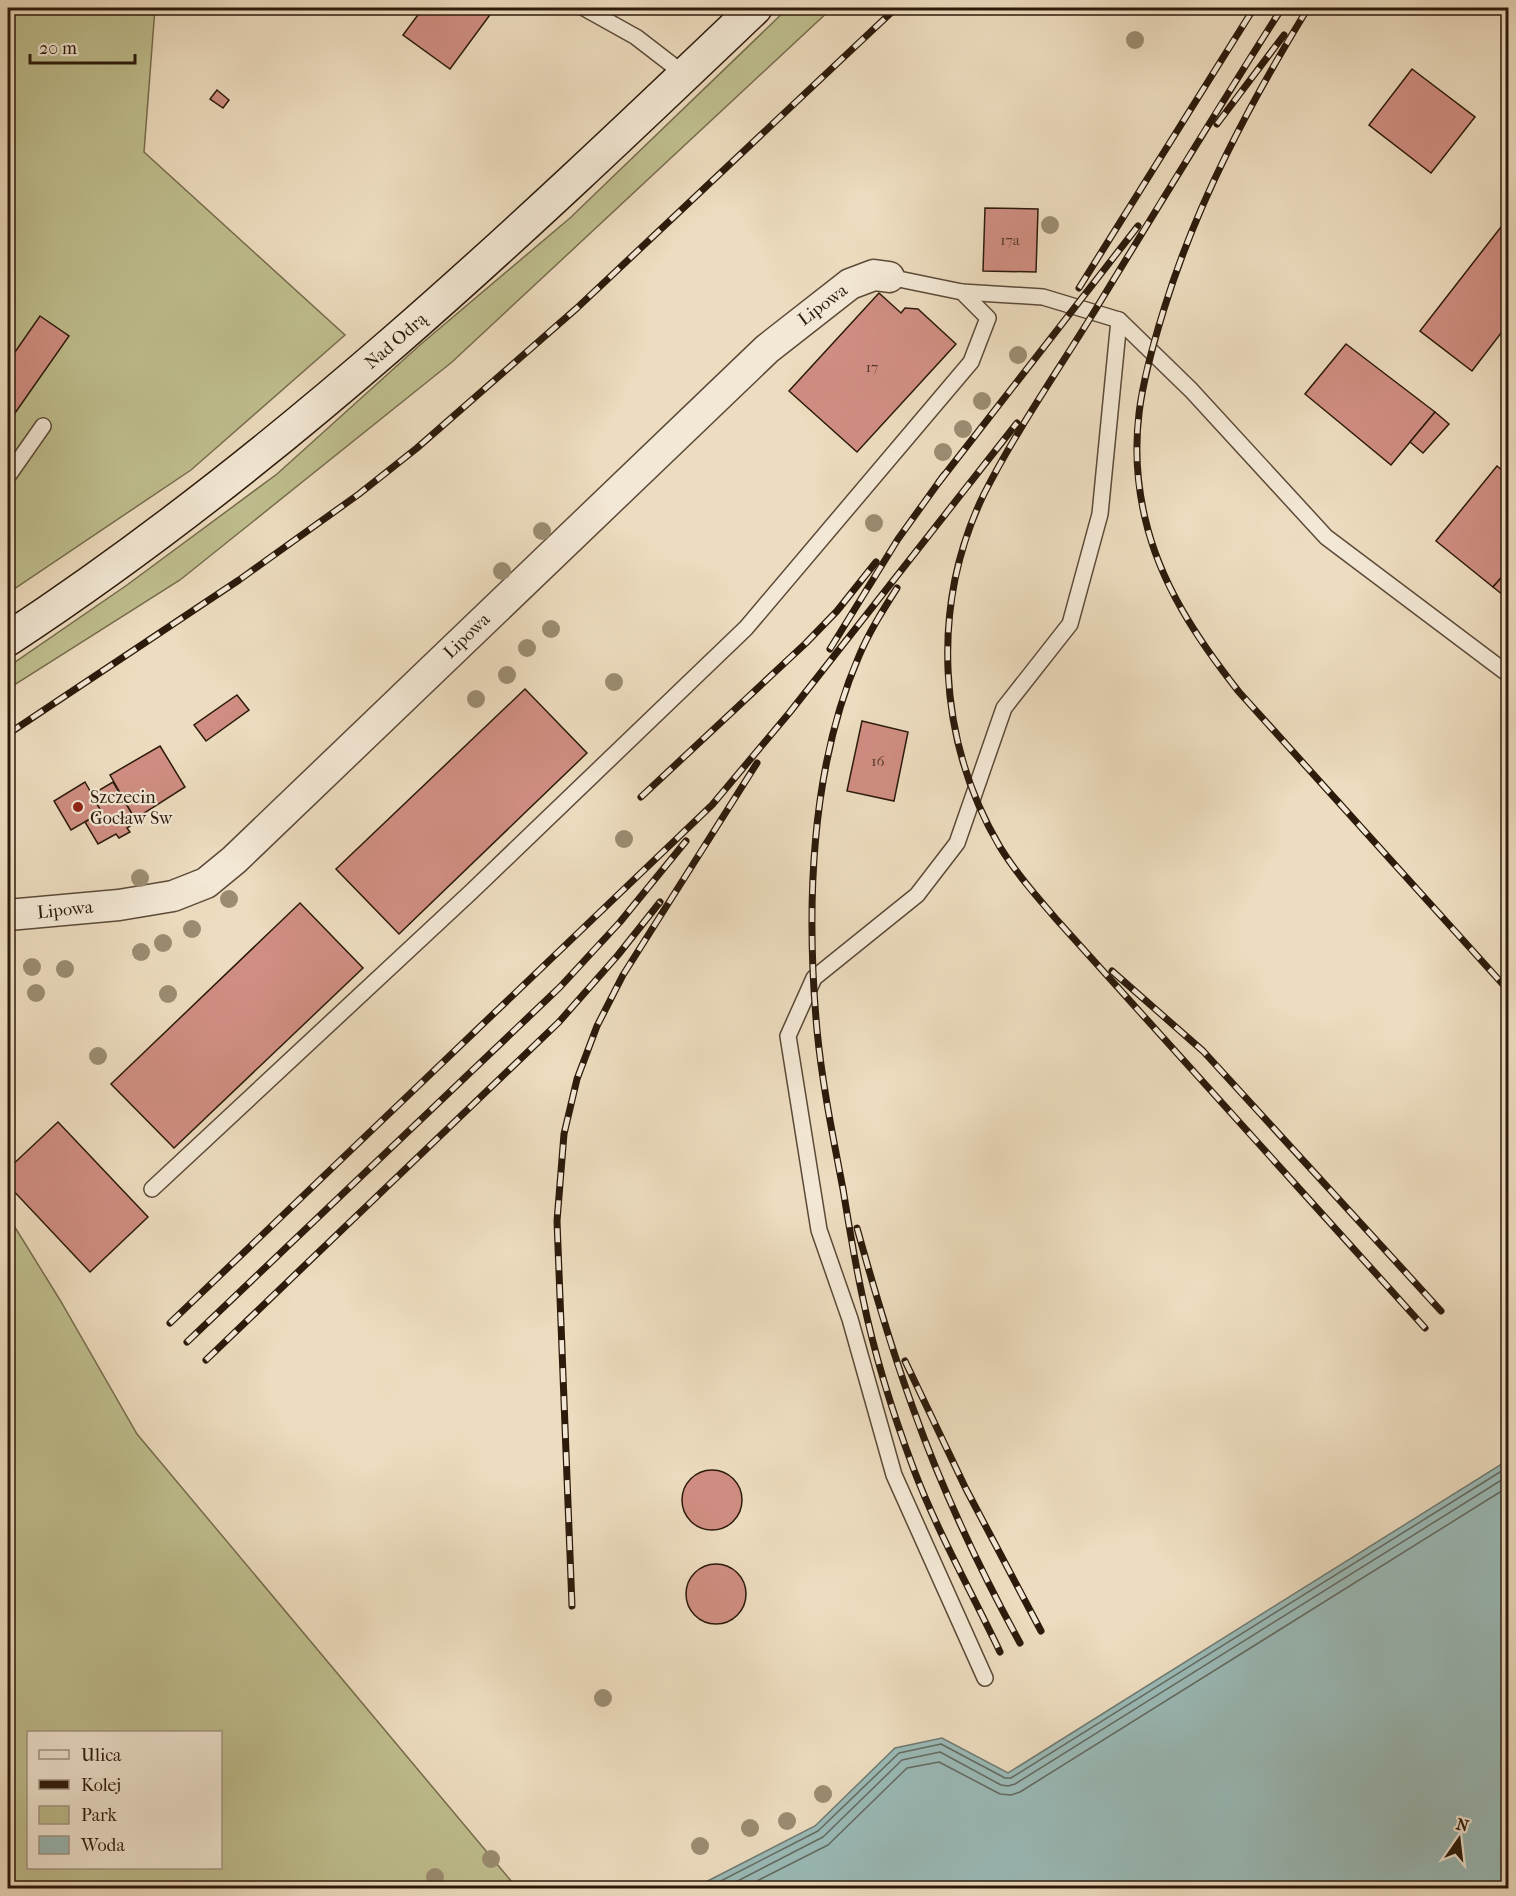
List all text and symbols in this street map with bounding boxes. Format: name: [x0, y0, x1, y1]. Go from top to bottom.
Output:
scale bar: [30, 27, 135, 65]
text: 20 m: [39, 38, 77, 59]
house number: 17a: [1000, 231, 1021, 249]
street label: Lipowa: [794, 279, 852, 330]
street label: Nad Odrą: [361, 308, 432, 374]
house number: 17: [866, 358, 878, 376]
street label: Lipowa: [439, 608, 495, 663]
house number: 16: [871, 752, 886, 770]
place label: Szczecin Gocław Sw: [90, 787, 173, 829]
marker: Szczecin Gocław Sw: [71, 800, 85, 814]
street label: Lipowa: [36, 897, 95, 923]
legend: [27, 1731, 222, 1869]
text: Ulica: [81, 1745, 122, 1766]
text: Kolej: [81, 1775, 121, 1796]
text: Park: [81, 1805, 118, 1826]
north arrow: [1429, 1809, 1489, 1869]
text: N: [1454, 1814, 1472, 1836]
text: Woda: [80, 1835, 125, 1856]

